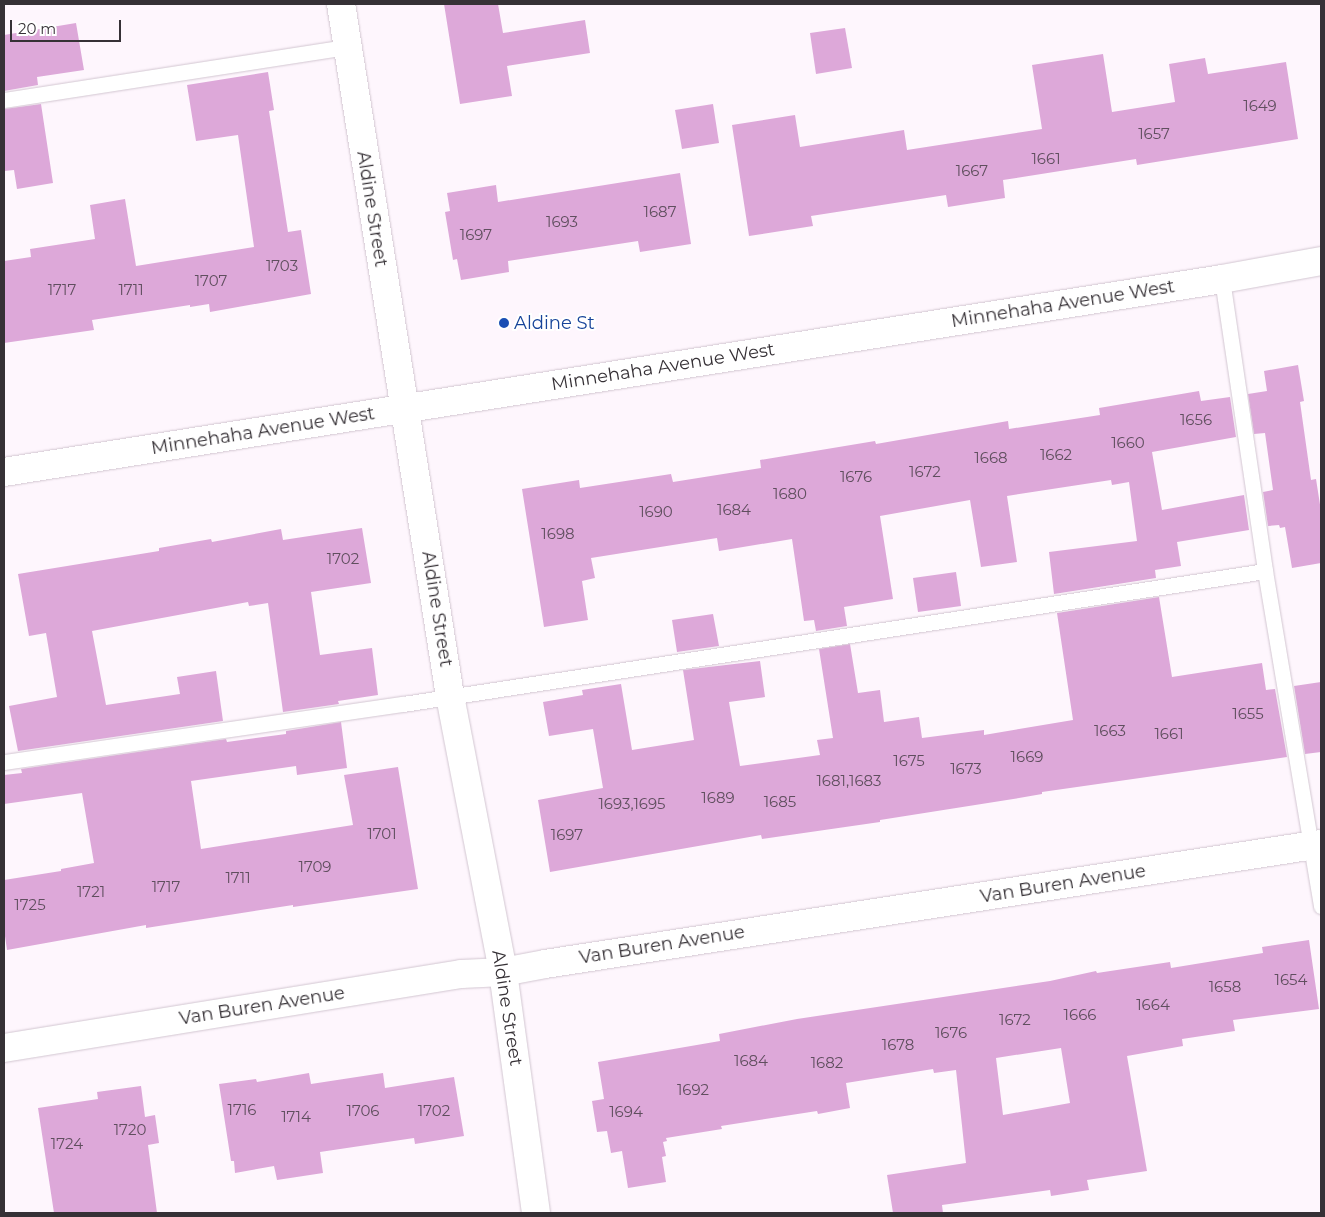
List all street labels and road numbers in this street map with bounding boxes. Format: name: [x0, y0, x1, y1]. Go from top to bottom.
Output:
street label: Aldine Street: [352, 150, 392, 268]
street label: Minnehaha Avenue West: [950, 276, 1176, 332]
street label: Minnehaha Avenue West: [550, 339, 776, 395]
street label: Minnehaha Avenue West: [150, 403, 376, 459]
street label: Aldine Street: [417, 550, 457, 668]
street label: Van Buren Avenue: [979, 860, 1147, 908]
street label: Van Buren Avenue: [578, 921, 746, 969]
street label: Aldine Street: [487, 949, 527, 1067]
street label: Van Buren Avenue: [178, 982, 346, 1030]

